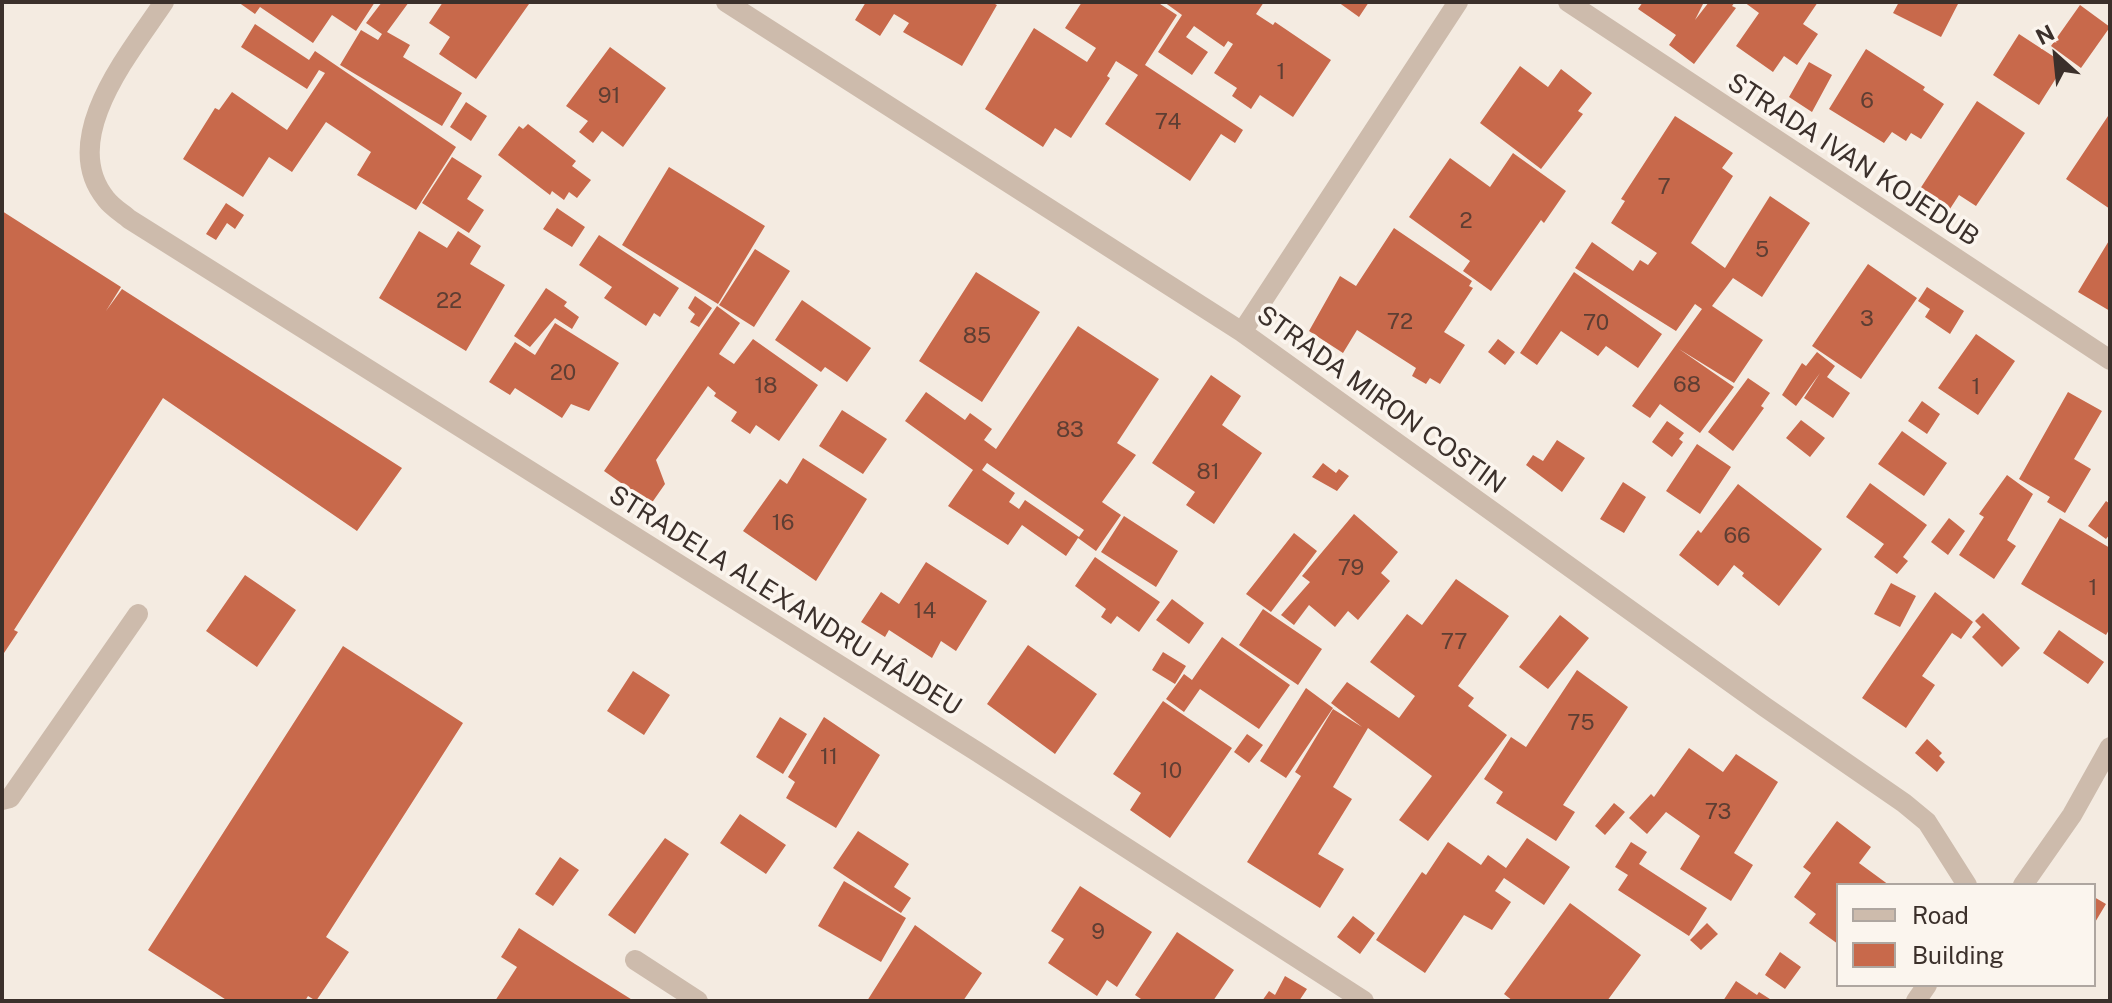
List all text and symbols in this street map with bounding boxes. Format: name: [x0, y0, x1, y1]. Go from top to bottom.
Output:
north arrow: [2016, 16, 2096, 96]
text: N: [2032, 19, 2059, 50]
house number: 1: [1277, 59, 1285, 85]
street label: STRADA IVAN KOJEDUB: [1721, 67, 1985, 253]
house number: 91: [598, 83, 620, 109]
house number: 6: [1860, 88, 1874, 114]
house number: 74: [1155, 109, 1181, 135]
house number: 7: [1657, 174, 1671, 200]
house number: 2: [1459, 208, 1473, 234]
house number: 5: [1755, 237, 1769, 263]
house number: 22: [436, 288, 462, 314]
street label: STRADA MIRON COSTIN: [1251, 299, 1511, 501]
house number: 3: [1860, 306, 1874, 332]
house number: 72: [1387, 309, 1413, 335]
house number: 70: [1583, 310, 1609, 336]
house number: 85: [963, 323, 991, 349]
house number: 20: [550, 360, 576, 386]
house number: 68: [1673, 372, 1701, 398]
house number: 18: [754, 373, 778, 399]
house number: 1: [1972, 374, 1980, 400]
house number: 83: [1056, 417, 1084, 443]
house number: 81: [1196, 459, 1220, 485]
street label: STRADELA ALEXANDRU HÂJDEU: [603, 479, 967, 723]
house number: 16: [772, 510, 794, 536]
house number: 66: [1723, 523, 1751, 549]
house number: 79: [1338, 555, 1364, 581]
house number: 1: [2089, 575, 2097, 601]
house number: 14: [914, 598, 936, 624]
house number: 77: [1441, 629, 1467, 655]
house number: 75: [1567, 710, 1595, 736]
house number: 11: [820, 744, 838, 770]
house number: 10: [1160, 758, 1182, 784]
house number: 73: [1705, 799, 1731, 825]
legend: [1836, 883, 2096, 987]
text: Road: [1912, 901, 1969, 929]
house number: 9: [1091, 919, 1105, 945]
text: Building: [1912, 941, 2004, 969]

